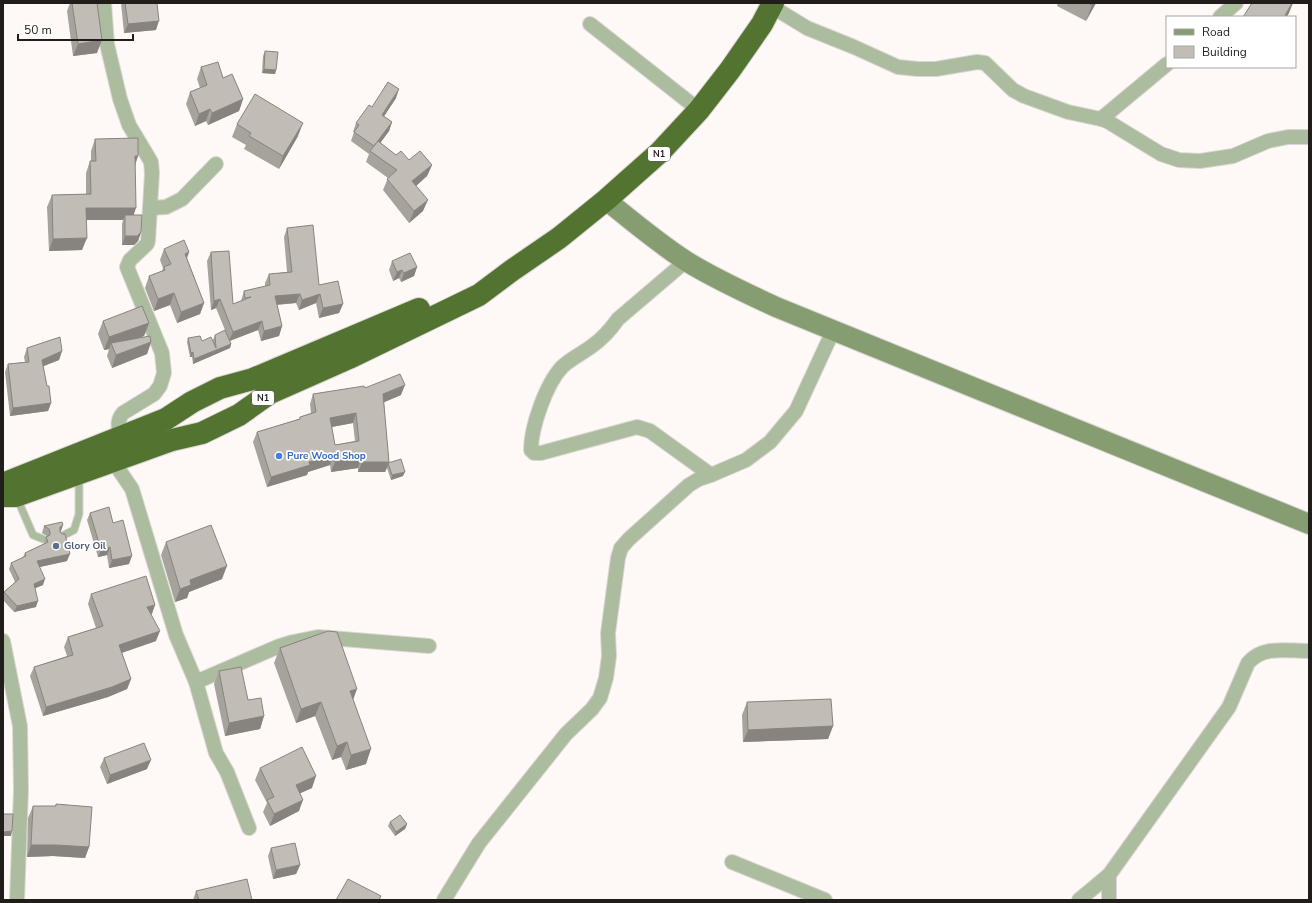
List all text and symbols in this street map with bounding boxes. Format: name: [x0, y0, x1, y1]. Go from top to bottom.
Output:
scale bar: [18, 16, 133, 42]
legend: [1166, 16, 1296, 68]
text: 50 m: [24, 22, 52, 38]
text: Road: [1202, 24, 1230, 40]
text: Building: [1202, 44, 1247, 60]
road number: N1: [648, 147, 670, 161]
road number: N1: [252, 391, 274, 405]
place label: Pure Wood Shop: [287, 449, 366, 463]
marker: Pure Wood Shop: [274, 451, 284, 461]
place label: Glory Oil: [64, 539, 107, 553]
marker: Glory Oil: [51, 541, 61, 551]

